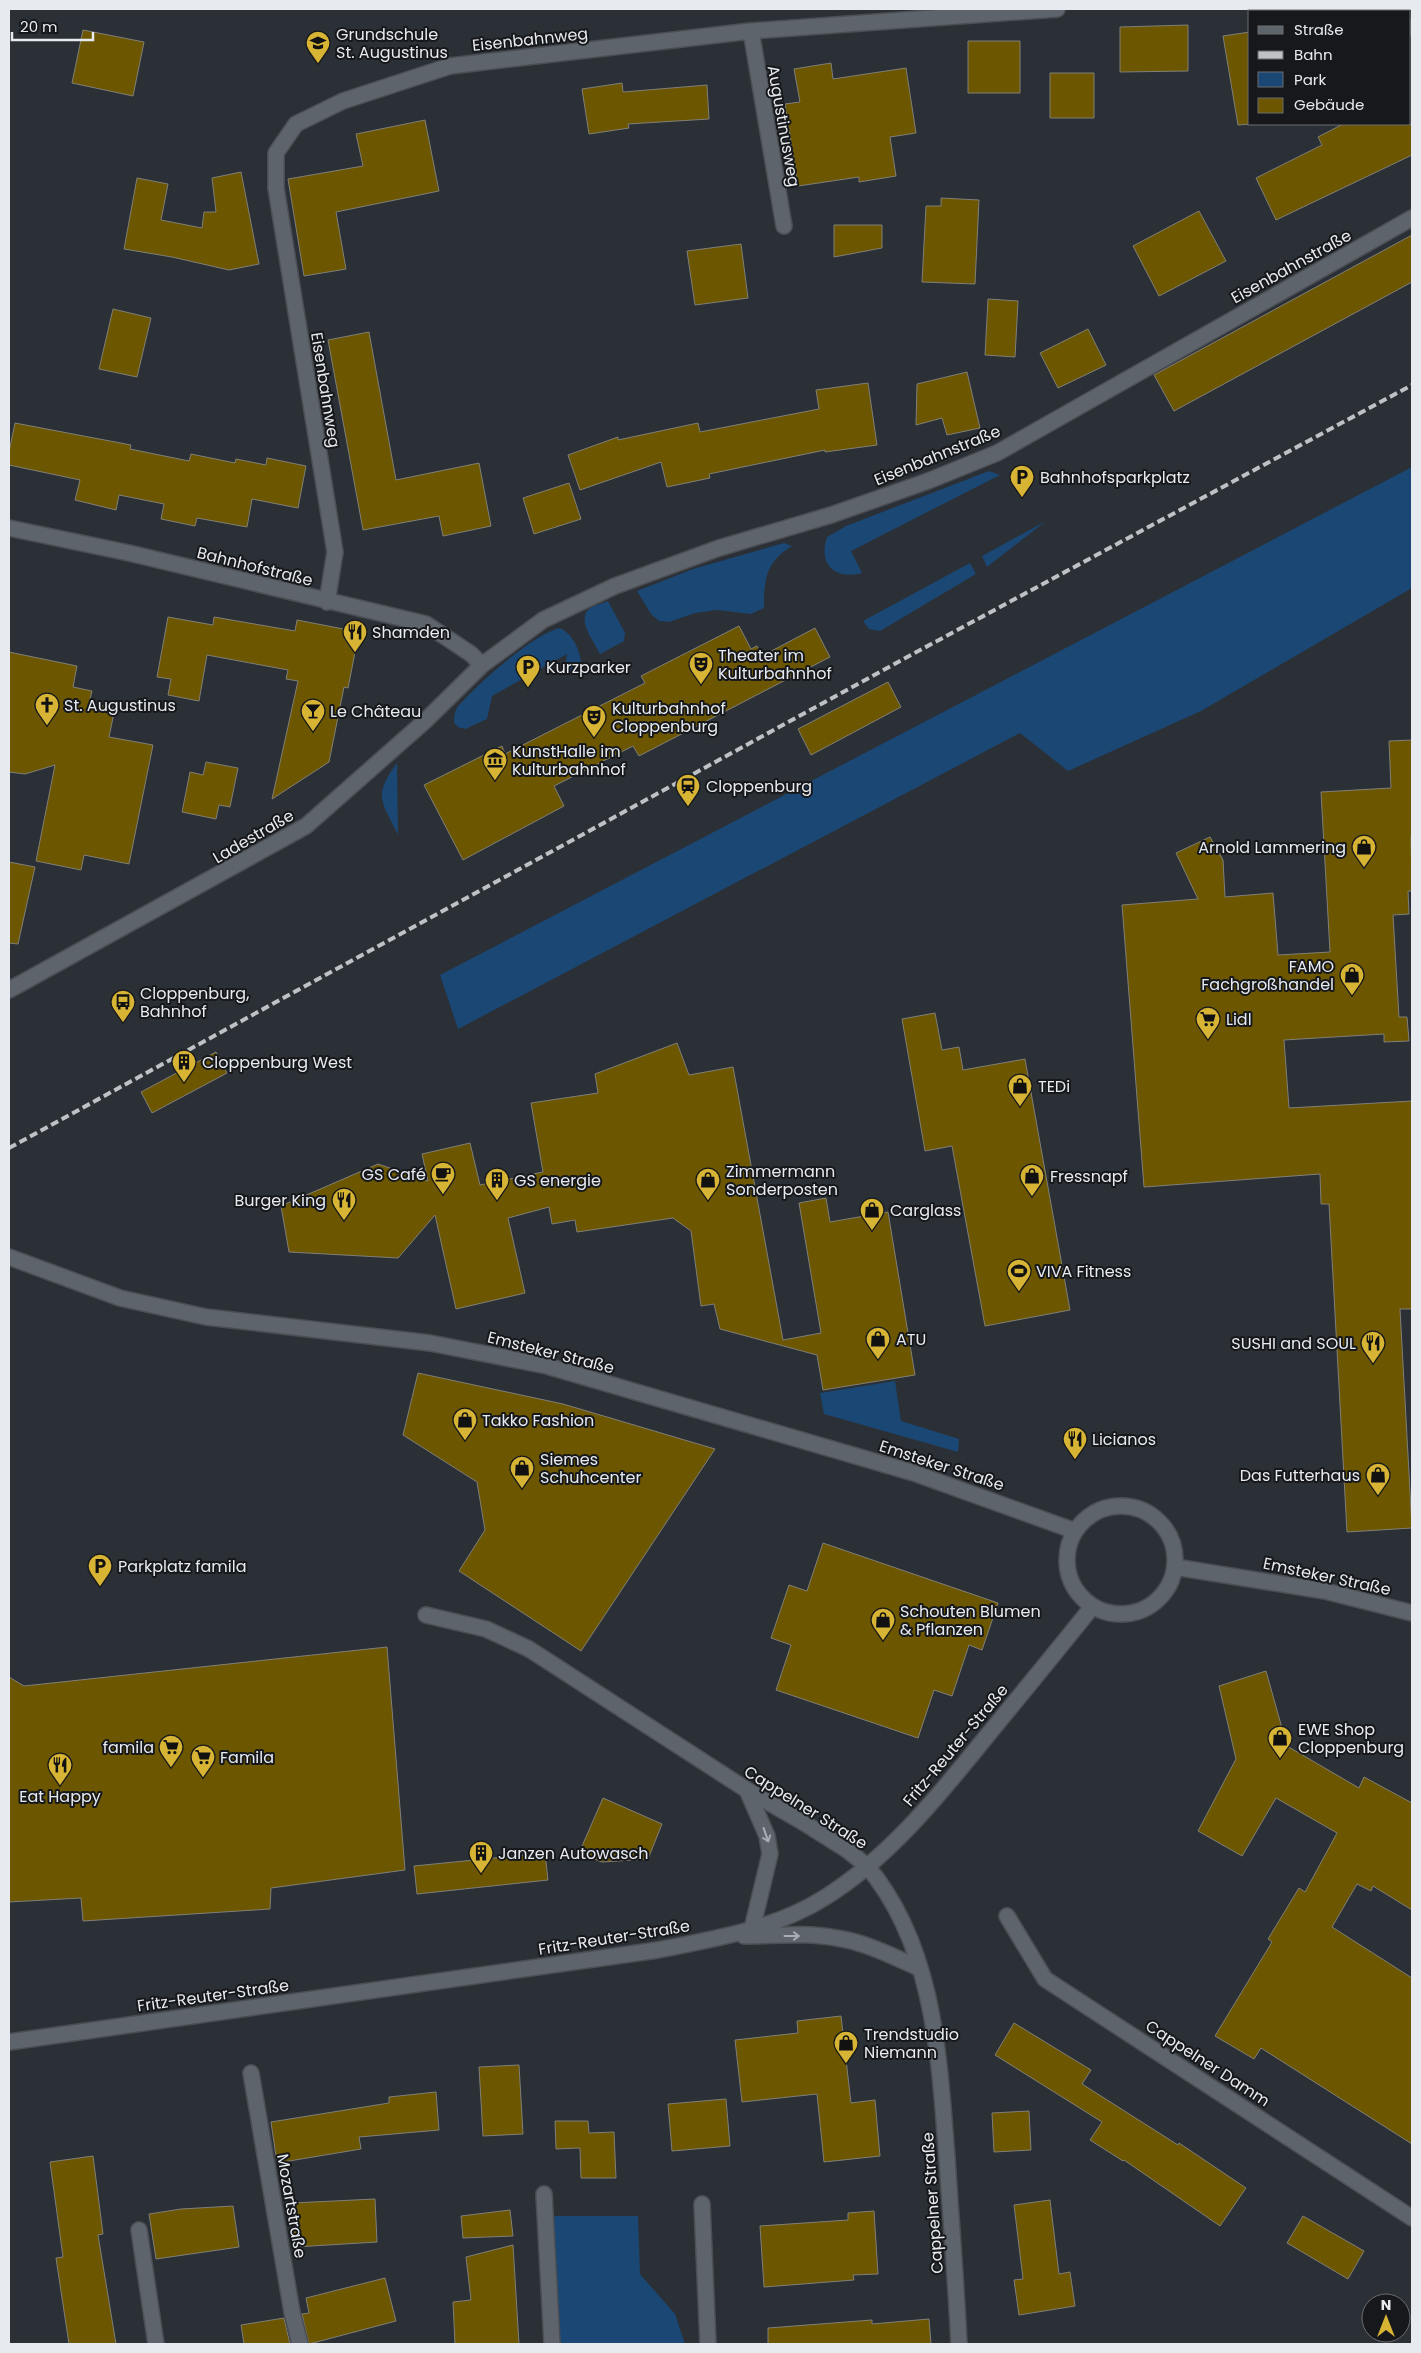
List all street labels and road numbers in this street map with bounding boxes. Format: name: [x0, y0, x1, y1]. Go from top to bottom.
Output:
street label: Eisenbahnweg: [471, 22, 589, 57]
street label: Augustinusweg: [762, 64, 806, 189]
street label: Eisenbahnstraße: [1227, 224, 1356, 309]
street label: Eisenbahnweg: [305, 331, 346, 449]
street label: Eisenbahnstraße: [871, 420, 1004, 491]
street label: Bahnhofstraße: [195, 541, 315, 592]
street label: Ladestraße: [208, 804, 298, 869]
street label: Emsteker Straße: [485, 1326, 617, 1379]
street label: Emsteker Straße: [876, 1434, 1007, 1497]
street label: Emsteker Straße: [1261, 1552, 1393, 1601]
street label: Fritz-Reuter-Straße: [897, 1679, 1013, 1811]
street label: Cappelner Straße: [739, 1760, 872, 1855]
street label: Fritz-Reuter-Straße: [537, 1914, 692, 1961]
street label: Fritz-Reuter-Straße: [136, 1973, 291, 2018]
street label: Cappelner Damm: [1141, 2015, 1274, 2112]
street label: Cappelner Straße: [916, 2131, 949, 2275]
street label: Mozartstraße: [271, 2152, 312, 2260]

